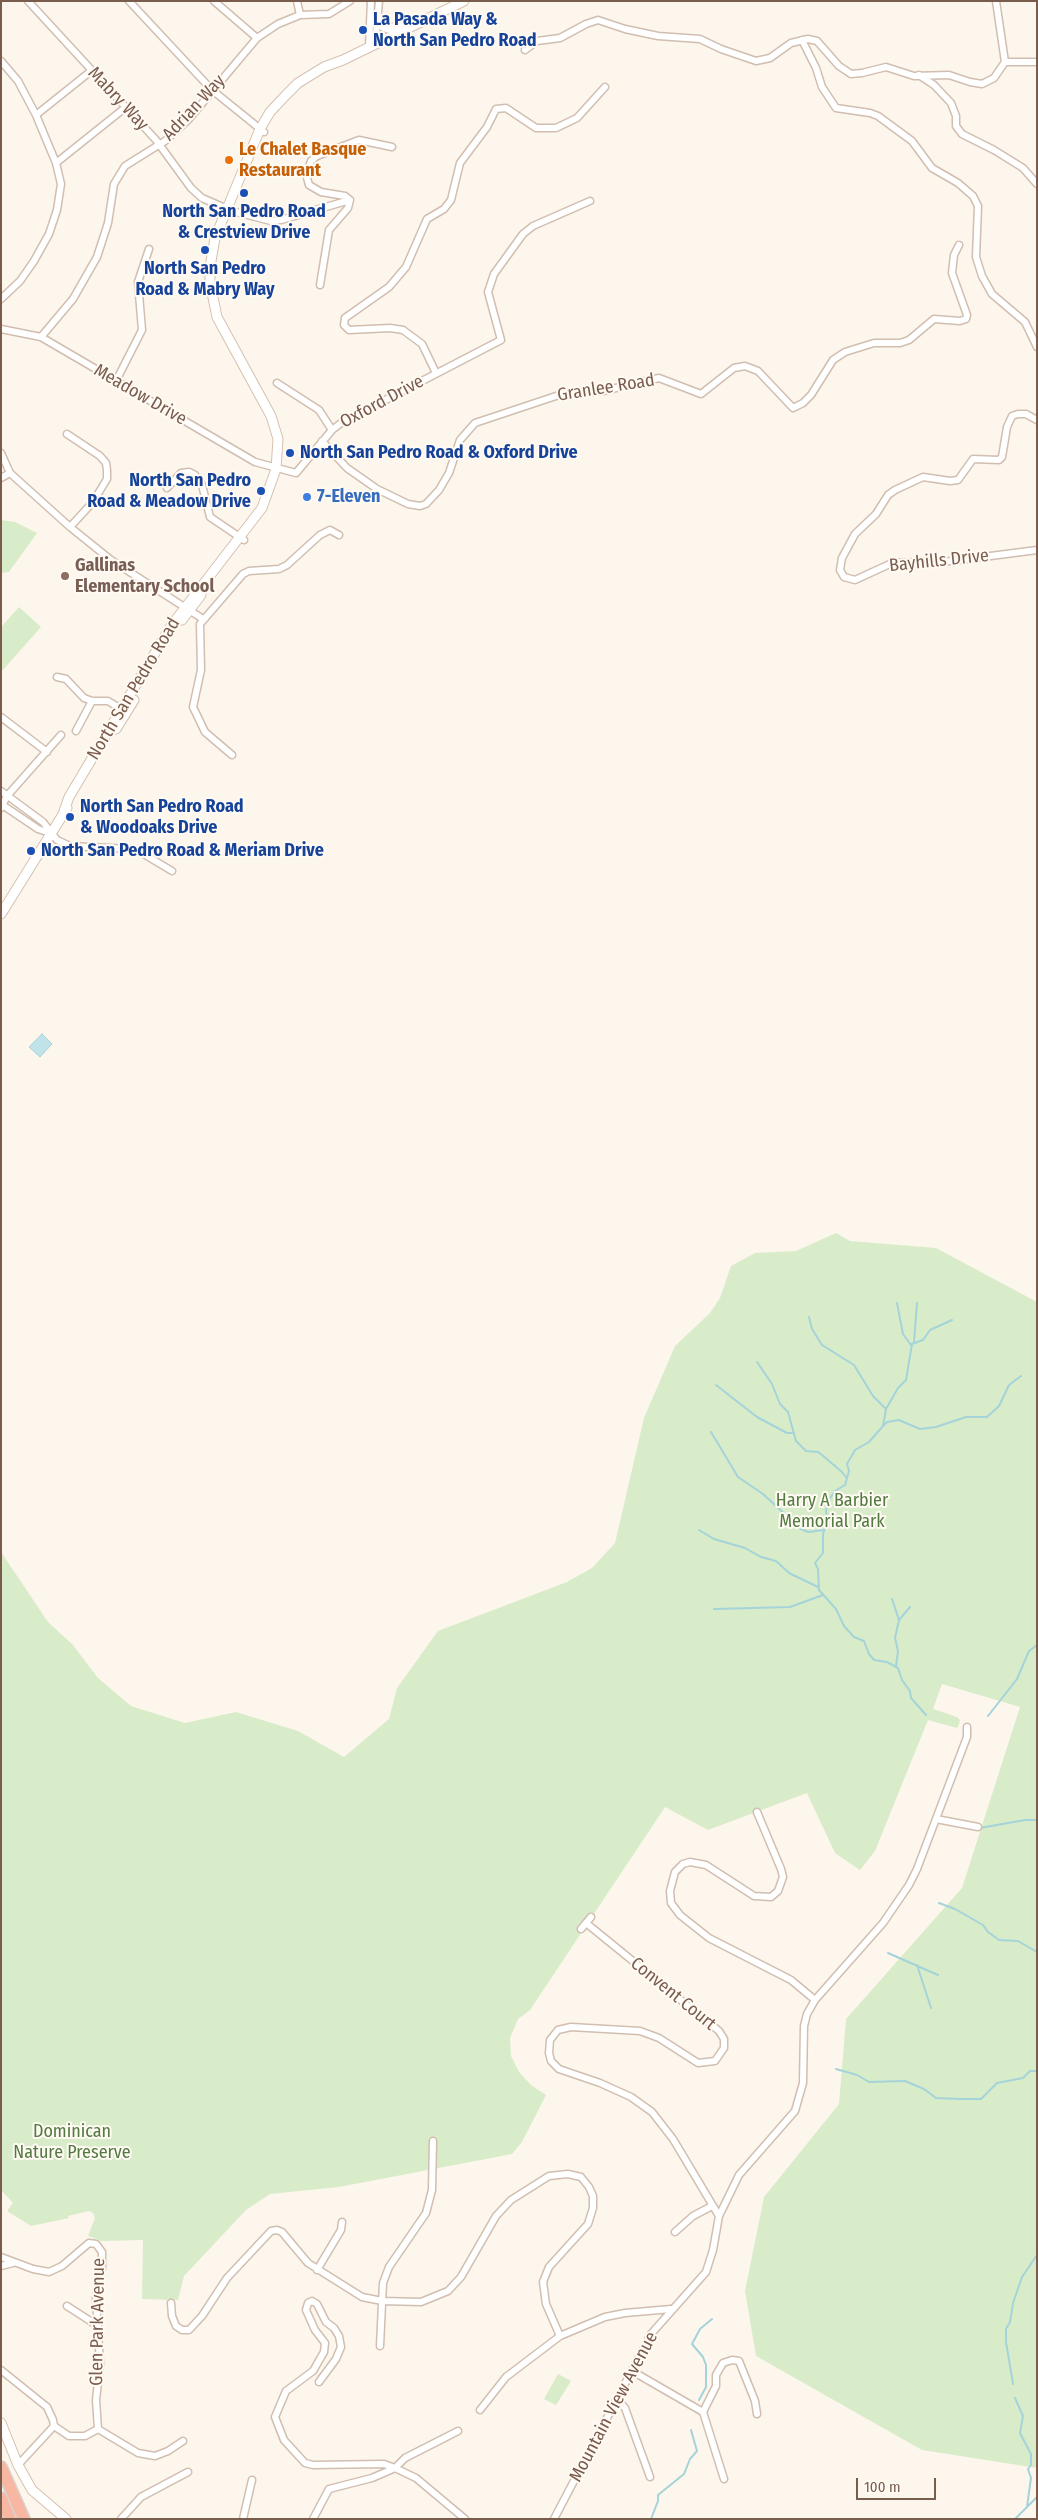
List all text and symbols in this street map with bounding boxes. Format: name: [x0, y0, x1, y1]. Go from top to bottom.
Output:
place label: La Pasada Way & North San Pedro Road: [373, 9, 537, 52]
marker: La Pasada Way & North San Pedro Road: [357, 24, 369, 36]
street label: Mabry Way: [83, 63, 153, 135]
street label: Adrian Way: [158, 71, 230, 145]
place label: Le Chalet Basque Restaurant: [239, 139, 366, 182]
marker: Le Chalet Basque Restaurant: [223, 154, 235, 166]
marker: North San Pedro Road & Crestview Drive: [238, 187, 250, 199]
place label: North San Pedro Road & Crestview Drive: [162, 201, 326, 243]
marker: North San Pedro Road & Mabry Way: [199, 244, 211, 256]
place label: North San Pedro Road & Mabry Way: [135, 258, 275, 300]
street label: Meadow Drive: [90, 360, 190, 430]
street label: Granlee Road: [556, 370, 656, 406]
street label: Oxford Drive: [337, 371, 427, 433]
place label: North San Pedro Road & Oxford Drive: [300, 442, 578, 464]
marker: North San Pedro Road & Oxford Drive: [284, 447, 296, 459]
place label: North San Pedro Road & Meadow Drive: [87, 470, 251, 512]
marker: North San Pedro Road & Meadow Drive: [255, 485, 267, 497]
place label: 7-Eleven: [317, 486, 380, 508]
marker: 7-Eleven: [301, 491, 313, 503]
street label: Bayhills Drive: [888, 545, 990, 577]
place label: Gallinas Elementary School: [75, 555, 214, 598]
marker: Gallinas Elementary School: [59, 570, 71, 582]
street label: North San Pedro Road: [83, 614, 185, 764]
place label: North San Pedro Road & Woodoaks Drive: [80, 796, 244, 839]
marker: North San Pedro Road & Woodoaks Drive: [64, 811, 76, 823]
place label: North San Pedro Road & Meriam Drive: [41, 840, 324, 862]
marker: North San Pedro Road & Meriam Drive: [25, 845, 37, 857]
park label: Harry A Barbier Memorial Park: [776, 1490, 888, 1532]
street label: Convent Court: [626, 1953, 720, 2035]
park label: Dominican Nature Preserve: [13, 2121, 131, 2164]
street label: Glen Park Avenue: [86, 2258, 110, 2386]
street label: Mountain View Avenue: [565, 2328, 663, 2486]
scale bar: [858, 2468, 938, 2500]
text: 100 m: [864, 2478, 901, 2496]

